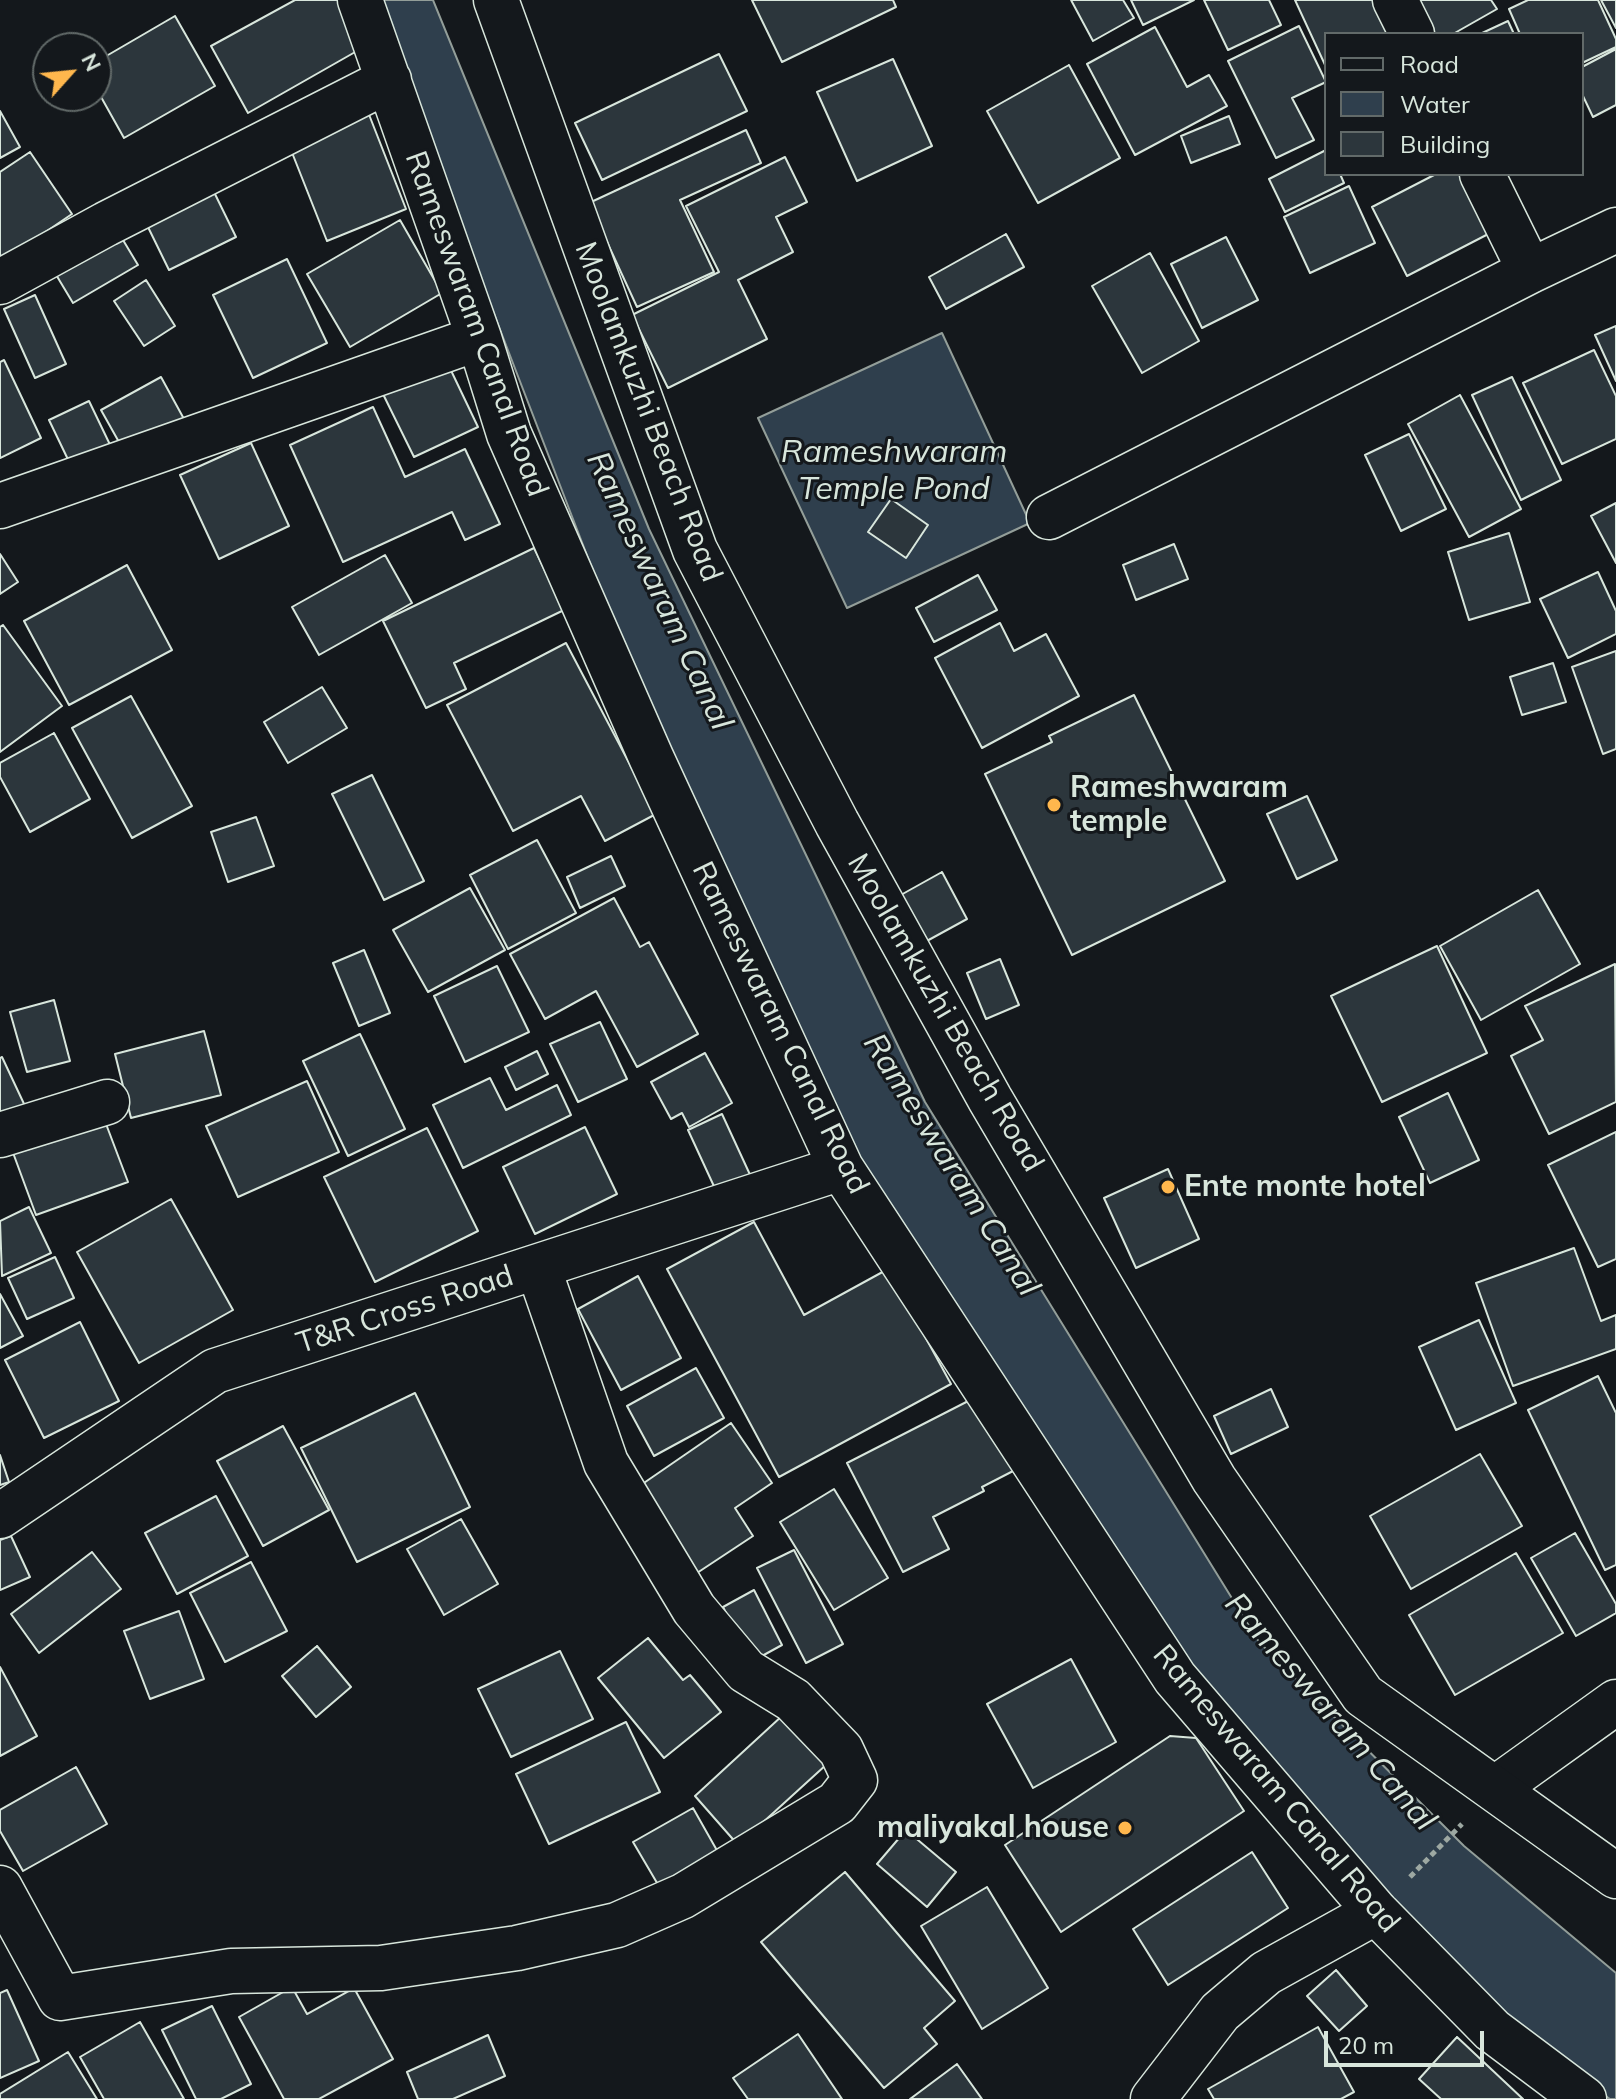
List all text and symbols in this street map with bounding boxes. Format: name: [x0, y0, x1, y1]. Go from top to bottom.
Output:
north arrow: [32, 32, 112, 112]
legend: [1324, 32, 1584, 176]
text: N: [75, 48, 108, 76]
text: Road: [1400, 49, 1459, 79]
text: Water: [1400, 89, 1470, 119]
text: Building: [1400, 129, 1490, 159]
street label: Rameswaram Canal Road: [397, 146, 555, 502]
street label: Moolamkuzhi Beach Road: [567, 237, 729, 587]
water label: Rameshwaram Temple Pond: [781, 433, 1007, 508]
water label: Rameswaram Canal: [578, 446, 740, 736]
place label: Rameshwaram temple: [1070, 770, 1288, 840]
marker: Rameshwaram temple: [1045, 796, 1063, 814]
street label: Moolamkuzhi Beach Road: [839, 848, 1051, 1178]
street label: Rameswaram Canal Road: [684, 856, 876, 1200]
water label: Rameswaram Canal: [855, 1027, 1047, 1303]
place label: Ente monte hotel: [1184, 1169, 1426, 1205]
marker: Ente monte hotel: [1159, 1178, 1177, 1196]
street label: T&R Cross Road: [292, 1258, 518, 1362]
water label: Rameswaram Canal: [1216, 1585, 1444, 1839]
street label: Rameswaram Canal Road: [1145, 1638, 1407, 1940]
place label: maliyakal house: [877, 1810, 1109, 1846]
marker: maliyakal house: [1116, 1819, 1134, 1837]
scale bar: [1328, 2015, 1488, 2065]
text: 20 m: [1338, 2030, 1394, 2060]

